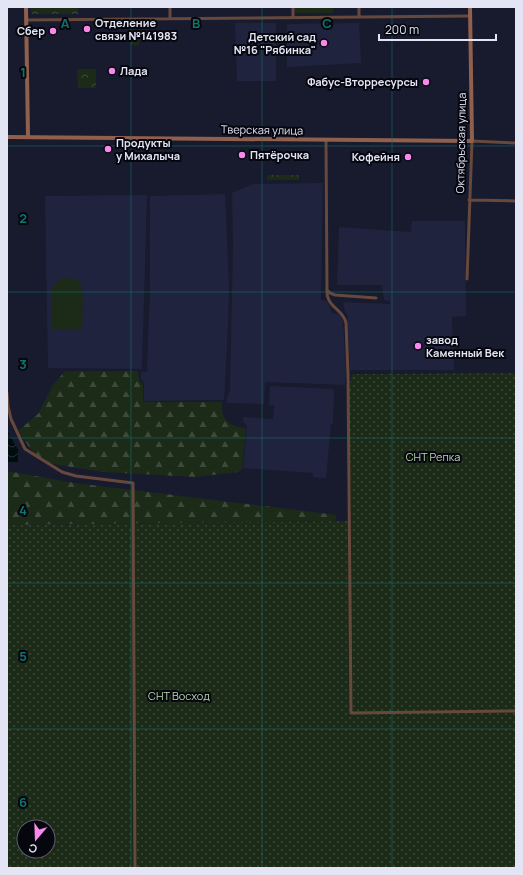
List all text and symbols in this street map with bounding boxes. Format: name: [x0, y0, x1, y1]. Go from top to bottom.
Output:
text: A: [61, 14, 70, 32]
text: B: [192, 14, 200, 32]
text: C: [322, 14, 332, 32]
place label: Отделение связи №141983: [95, 15, 177, 43]
scale bar: [379, 16, 496, 42]
text: 200 m: [385, 21, 419, 38]
place label: Сбер: [17, 23, 45, 38]
marker: Отделение связи №141983: [82, 24, 92, 34]
marker: Сбер: [48, 26, 58, 36]
place label: Детский сад №16 "Рябинка": [234, 29, 316, 57]
marker: Детский сад №16 "Рябинка": [319, 38, 329, 48]
text: 1: [20, 63, 26, 81]
place label: Лада: [120, 63, 148, 78]
marker: Лада: [107, 66, 117, 76]
place label: Фабус-Вторресурсы: [307, 74, 418, 89]
marker: Фабус-Вторресурсы: [421, 77, 431, 87]
street label: Октябрьская улица: [452, 93, 469, 193]
street label: Тверская улица: [221, 121, 303, 138]
place label: Продукты у Михалыча: [116, 135, 180, 163]
marker: Продукты у Михалыча: [103, 144, 113, 154]
place label: Пятёрочка: [250, 147, 309, 162]
place label: Кофейня: [352, 149, 400, 164]
marker: Пятёрочка: [237, 150, 247, 160]
marker: Кофейня: [403, 152, 413, 162]
text: 2: [19, 209, 27, 227]
place label: завод Каменный Век: [426, 332, 505, 360]
marker: завод Каменный Век: [413, 341, 423, 351]
text: 3: [19, 355, 27, 373]
park label: СНТ Репка: [406, 449, 460, 464]
text: 4: [19, 501, 27, 519]
text: 5: [19, 647, 27, 665]
park label: СНТ Восход: [148, 688, 210, 703]
text: 6: [19, 793, 27, 811]
north arrow: [16, 819, 56, 859]
text: С: [26, 841, 39, 857]

